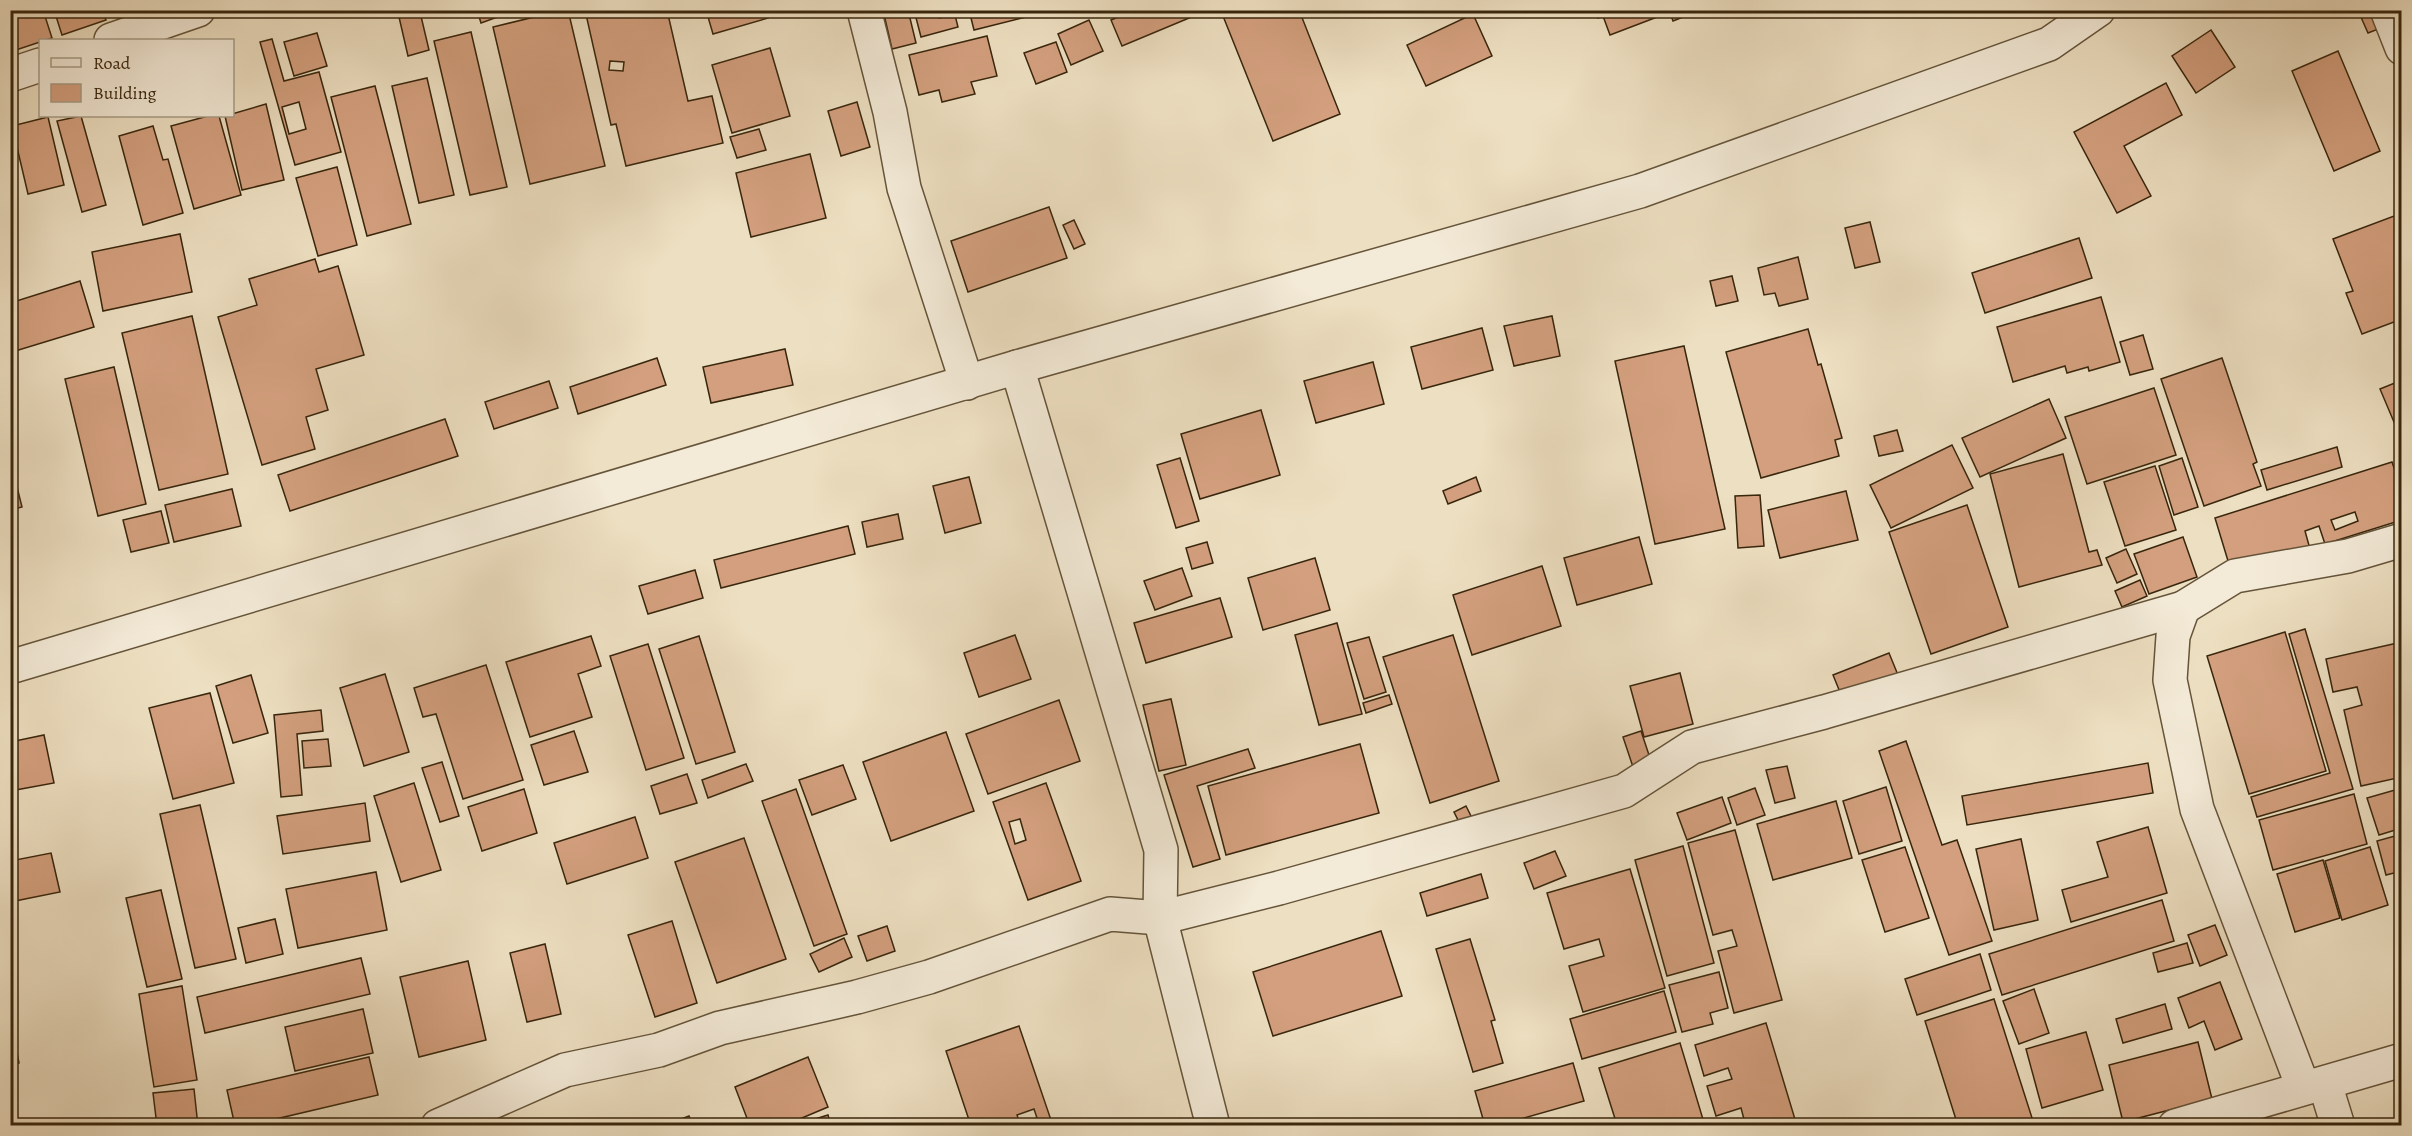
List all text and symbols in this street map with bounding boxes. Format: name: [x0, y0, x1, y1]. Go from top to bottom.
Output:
legend: [39, 39, 234, 117]
text: Road: [93, 51, 131, 75]
text: Building: [93, 81, 157, 105]

